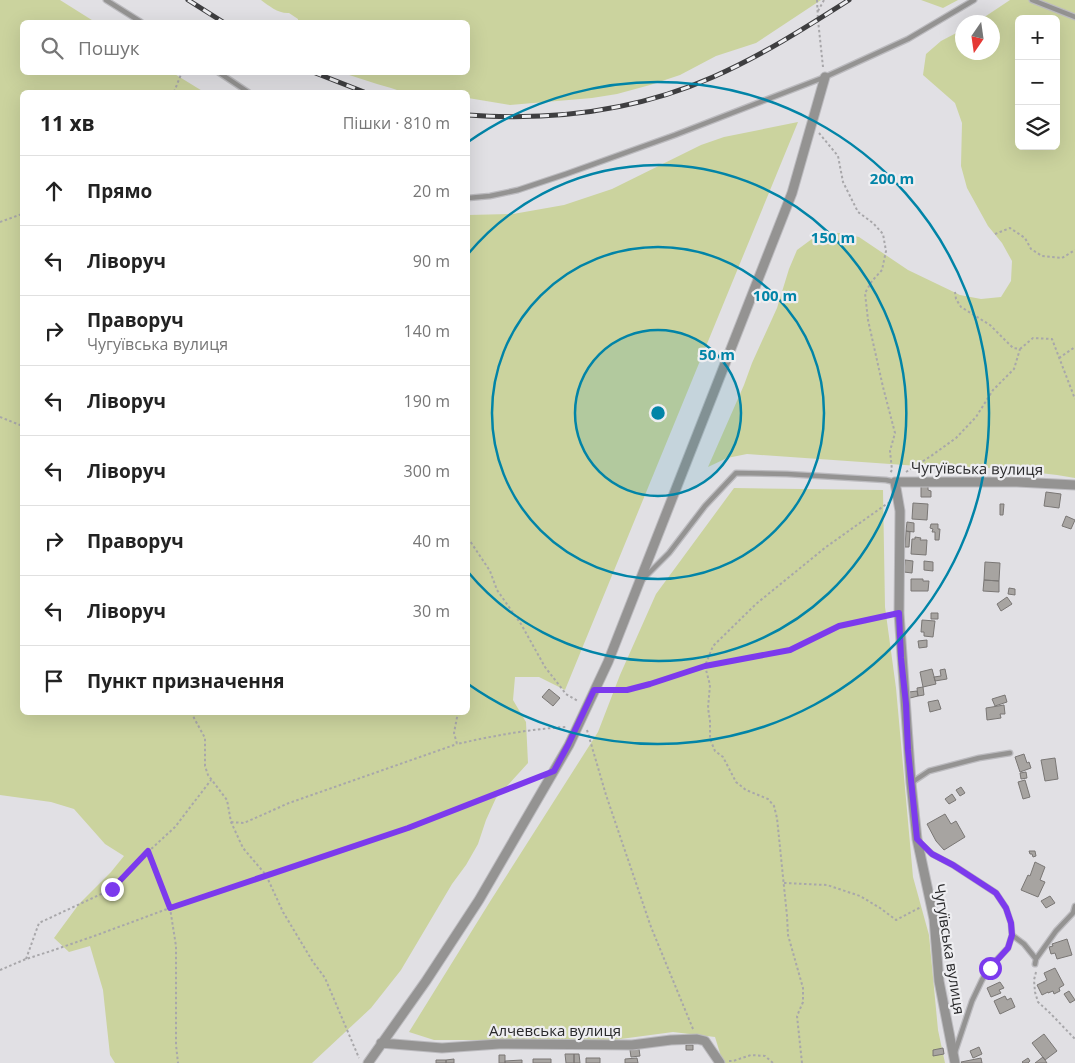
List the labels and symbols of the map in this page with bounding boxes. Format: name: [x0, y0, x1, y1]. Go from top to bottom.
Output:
north arrow: [955, 15, 1000, 60]
text: 200 m: [870, 168, 914, 188]
text: 150 m: [811, 227, 855, 247]
text: 100 m: [753, 285, 797, 305]
text: 50 m: [699, 344, 735, 364]
centre of rings: [649, 404, 667, 422]
street label: Чугуївська вулиця: [911, 457, 1043, 479]
route end: [101, 878, 124, 901]
street label: Чугуївська вулиця: [930, 882, 970, 1016]
route start: [979, 957, 1002, 980]
street label: Алчевська вулиця: [489, 1020, 621, 1040]

